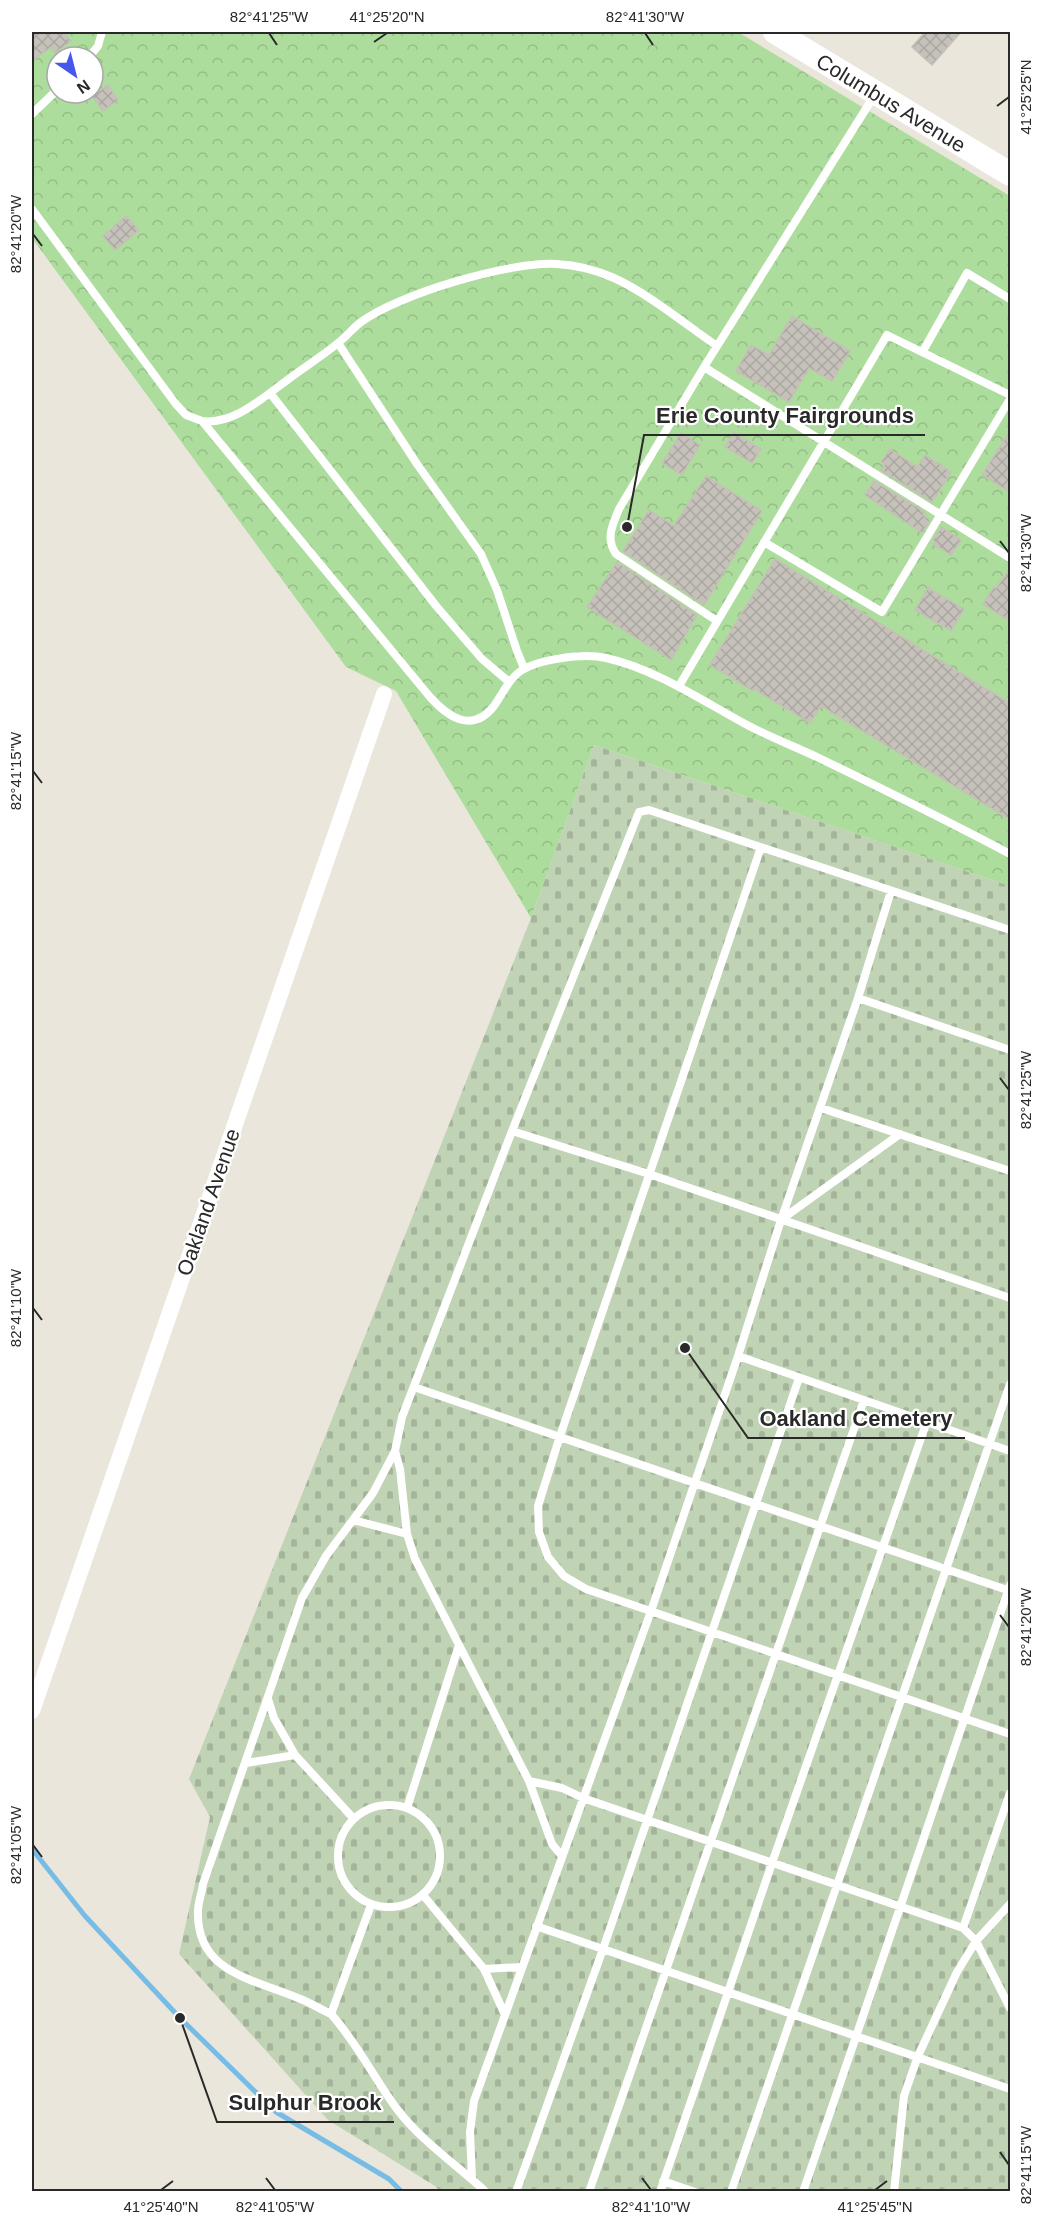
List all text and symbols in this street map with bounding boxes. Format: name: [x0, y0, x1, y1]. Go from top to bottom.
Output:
text: 82°41'25"W: [230, 8, 309, 25]
text: 41°25'20"N: [349, 8, 425, 25]
text: 82°41'30"W: [606, 8, 685, 25]
north arrow: [45, 45, 105, 105]
street label: Columbus Avenue: [813, 48, 970, 156]
text: 41°25'25"N: [1017, 59, 1034, 135]
text: N: [74, 77, 93, 97]
text: 82°41'20"W: [7, 194, 24, 273]
callout: Erie County Fairgrounds: [644, 395, 925, 435]
text: Erie County Fairgrounds: [656, 403, 914, 428]
text: 82°41'30"W: [1017, 513, 1034, 592]
text: 82°41'15"W: [7, 731, 24, 810]
text: 82°41'25"W: [1017, 1050, 1034, 1129]
street label: Oakland Avenue: [172, 1126, 244, 1278]
text: 82°41'10"W: [7, 1268, 24, 1347]
callout: Oakland Cemetery: [748, 1398, 965, 1438]
text: Oakland Cemetery: [759, 1406, 953, 1431]
text: 82°41'20"W: [1017, 1587, 1034, 1666]
text: 82°41'05"W: [7, 1805, 24, 1884]
callout: Sulphur Brook: [217, 2082, 394, 2122]
text: Sulphur Brook: [229, 2090, 382, 2115]
text: 82°41'15"W: [1017, 2125, 1034, 2204]
text: 41°25'40"N: [123, 2198, 199, 2215]
text: 82°41'05"W: [236, 2198, 315, 2215]
text: 82°41'10"W: [612, 2198, 691, 2215]
text: 41°25'45"N: [837, 2198, 913, 2215]

